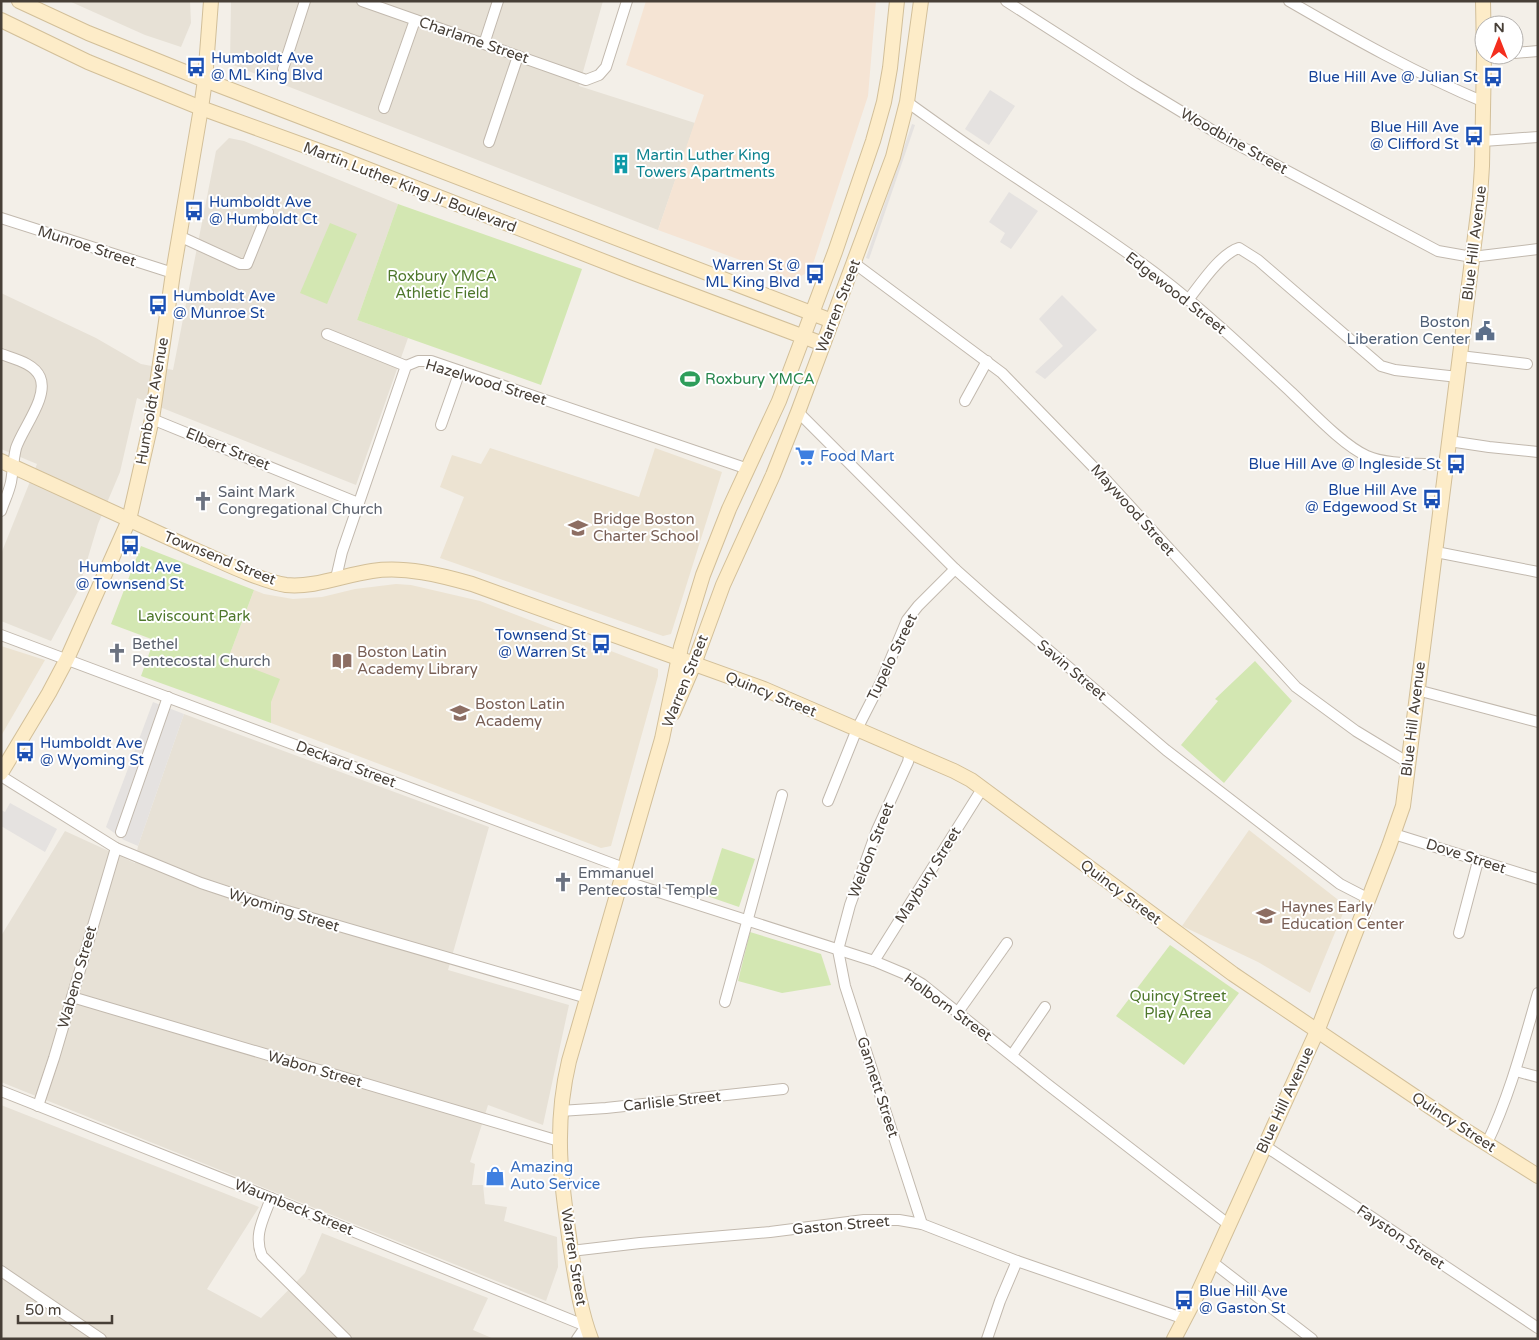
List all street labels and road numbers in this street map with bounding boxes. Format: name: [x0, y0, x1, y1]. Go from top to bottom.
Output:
street label: Charlame Street: [417, 13, 532, 67]
street label: Woodbine Street: [1177, 104, 1291, 178]
street label: Martin Luther King Jr Boulevard: [301, 138, 519, 236]
street label: Blue Hill Avenue: [1458, 185, 1490, 301]
street label: Munroe Street: [35, 222, 139, 270]
street label: Edgewood Street: [1122, 248, 1230, 338]
street label: Warren Street: [812, 256, 864, 355]
street label: Humboldt Avenue: [132, 336, 172, 466]
street label: Hazelwood Street: [423, 355, 549, 409]
street label: Elbert Street: [183, 424, 273, 474]
street label: Maywood Street: [1087, 460, 1179, 560]
street label: Townsend Street: [161, 527, 279, 589]
street label: Tupelo Street: [863, 610, 921, 704]
street label: Warren Street: [658, 632, 712, 730]
street label: Savin Street: [1034, 636, 1111, 704]
street label: Blue Hill Avenue: [1397, 661, 1429, 777]
street label: Quincy Street: [723, 668, 820, 721]
street label: Deckard Street: [293, 737, 399, 791]
street label: Weldon Street: [844, 799, 898, 900]
street label: Maybury Street: [891, 823, 965, 926]
street label: Dove Street: [1424, 835, 1509, 877]
street label: Quincy Street: [1077, 856, 1165, 929]
street label: Wyoming Street: [226, 885, 342, 935]
street label: Wabeno Street: [54, 923, 100, 1030]
street label: Holborn Street: [901, 969, 996, 1045]
street label: Gannett Street: [853, 1034, 903, 1140]
street label: Blue Hill Avenue: [1252, 1044, 1318, 1156]
street label: Wabon Street: [266, 1047, 365, 1091]
street label: Carlisle Street: [622, 1087, 722, 1115]
street label: Quincy Street: [1408, 1088, 1500, 1156]
street label: Waumbeck Street: [232, 1175, 356, 1239]
street label: Fayston Street: [1354, 1201, 1449, 1273]
street label: Warren Street: [557, 1207, 591, 1307]
street label: Gaston Street: [792, 1212, 891, 1238]

